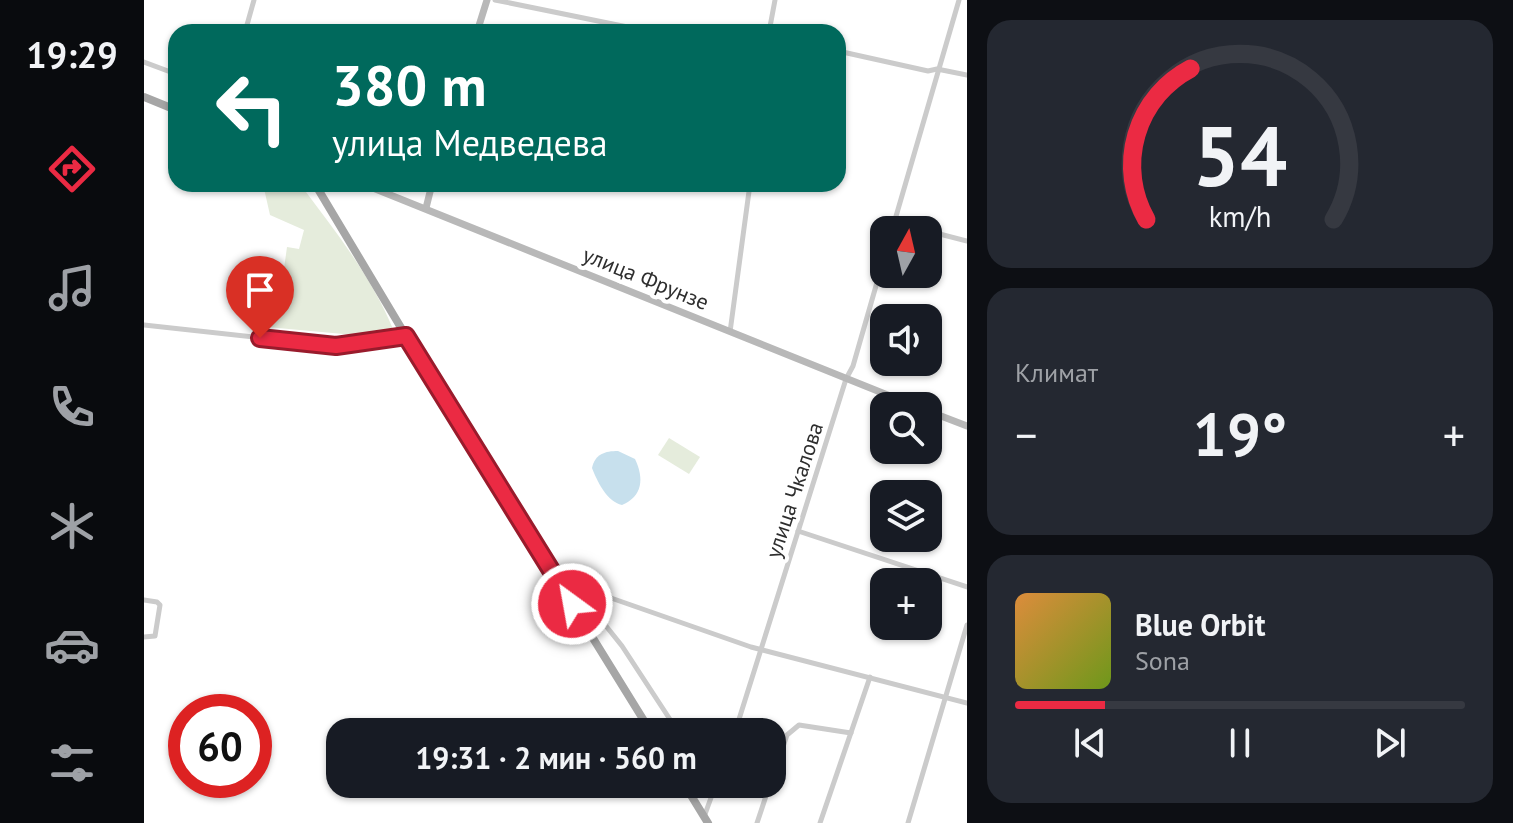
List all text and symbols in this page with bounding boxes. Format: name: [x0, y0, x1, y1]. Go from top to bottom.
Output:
text: 19:29: [26, 31, 118, 78]
text: 380 m: [332, 49, 487, 121]
icon: left: [200, 56, 304, 160]
text: 54: [1193, 100, 1287, 208]
text: улица Медведева: [332, 119, 608, 166]
icon: directions: [44, 141, 100, 197]
text: km/h: [1209, 198, 1271, 235]
north arrow: [870, 216, 942, 288]
map controls: [870, 216, 942, 640]
street label: улица Фрунзе: [579, 240, 713, 316]
pin: [226, 256, 294, 338]
icon: music: [44, 260, 100, 316]
icon: arrive: [238, 268, 282, 312]
button: sound: [870, 304, 942, 376]
text: Климат: [1015, 356, 1098, 389]
icon: phone: [44, 379, 100, 435]
button: search: [870, 392, 942, 464]
text: 19°: [1193, 395, 1287, 473]
text: −: [1015, 406, 1037, 463]
text: +: [1443, 406, 1465, 463]
street label: улица Чкалова: [759, 418, 829, 562]
button: layers: [870, 480, 942, 552]
icon: climate: [44, 498, 100, 554]
position arrow: [530, 562, 614, 646]
button: +: [870, 568, 942, 640]
text: Blue Orbit: [1135, 605, 1265, 644]
icon: car: [44, 617, 100, 673]
text: Sona: [1135, 644, 1190, 677]
speed limit sign: 60: [168, 694, 272, 798]
icon: previous: [1068, 721, 1112, 765]
icon: pause: [1218, 721, 1262, 765]
icon: next: [1368, 721, 1412, 765]
icon: filters: [44, 735, 100, 791]
text: 19:31 · 2 мин · 560 m: [415, 738, 697, 777]

